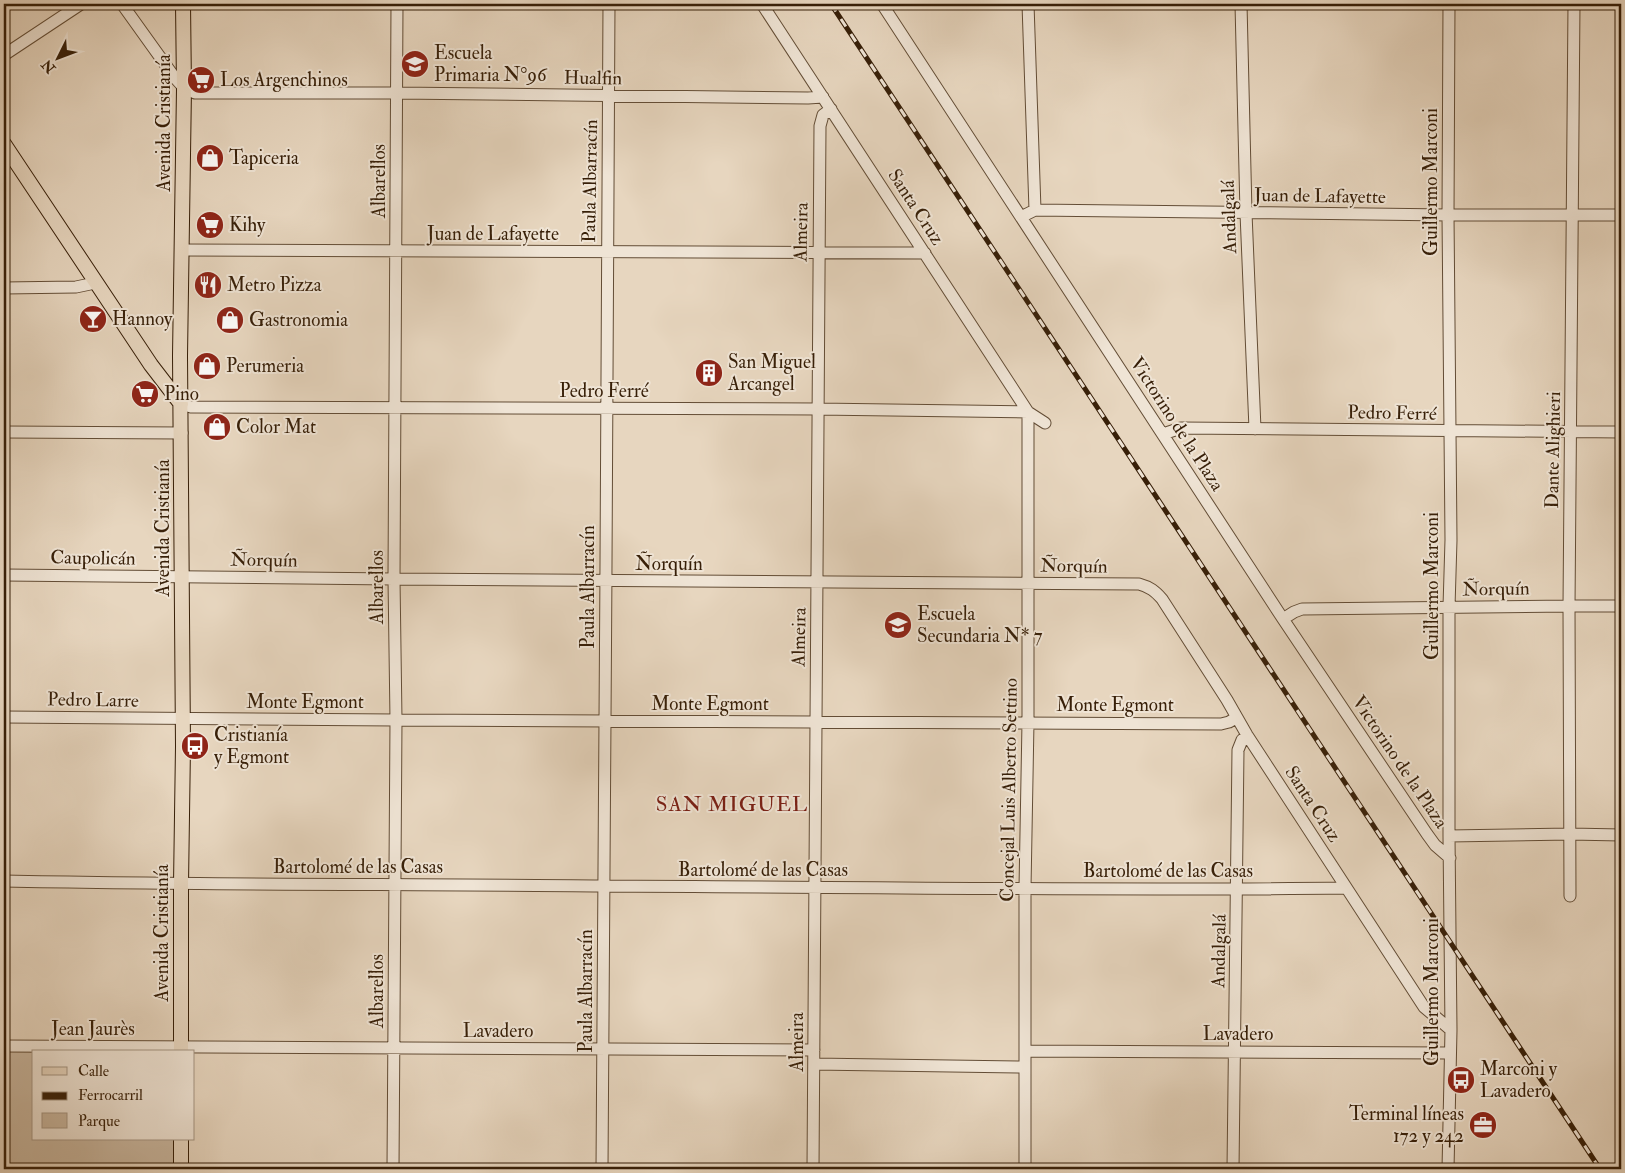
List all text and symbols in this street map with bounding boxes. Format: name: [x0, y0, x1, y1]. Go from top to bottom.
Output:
north arrow: [32, 32, 82, 82]
place label: Escuela Primaria N°96: [434, 41, 548, 87]
school or university icon: Escuela Primaria N°96: [400, 49, 430, 79]
street label: Avenida Cristianía: [152, 54, 176, 193]
text: N: [38, 56, 60, 77]
supermarket icon: Los Argenchinos: [186, 65, 216, 95]
street label: Hualfin: [564, 65, 622, 91]
place label: Los Argenchinos: [220, 68, 348, 92]
street label: Guillermo Marconi: [1419, 108, 1443, 256]
street label: Paula Albarracín: [577, 119, 603, 243]
shop icon: Tapiceria: [195, 143, 225, 173]
street label: Albarellos: [367, 144, 391, 219]
place label: Tapiceria: [229, 146, 299, 171]
street label: Santa Cruz: [883, 164, 949, 250]
street label: Andalgalá: [1216, 180, 1242, 255]
street label: Juan de Lafayette: [1253, 183, 1386, 209]
street label: Almeira: [788, 202, 814, 263]
supermarket icon: Kihy: [195, 210, 225, 240]
place label: Kihy: [229, 213, 266, 237]
street label: Juan de Lafayette: [426, 222, 559, 246]
restaurant icon: Metro Pizza: [193, 270, 223, 300]
place label: Metro Pizza: [227, 273, 322, 297]
bar icon: Hannoy: [78, 304, 108, 334]
shop icon: Gastronomia: [215, 305, 245, 335]
place label: Hannoy: [112, 307, 173, 331]
place label: Gastronomia: [249, 308, 348, 332]
place label: San Miguel Arcangel: [727, 350, 816, 396]
shop icon: Perumeria: [192, 351, 222, 381]
street label: Victorino de la Plaza: [1125, 352, 1229, 496]
place label: Perumeria: [226, 354, 304, 378]
building icon: San Miguel Arcangel: [694, 358, 724, 388]
supermarket icon: Pino: [130, 379, 160, 409]
street label: Pedro Ferré: [559, 379, 649, 403]
place label: Pino: [164, 382, 199, 406]
street label: Dante Alighieri: [1540, 391, 1566, 509]
street label: Pedro Ferré: [1347, 400, 1437, 426]
shop icon: Color Mat: [202, 412, 232, 442]
place label: Color Mat: [236, 415, 316, 439]
street label: Avenida Cristianía: [151, 459, 175, 598]
street label: Guillermo Marconi: [1420, 512, 1444, 660]
street label: Paula Albarracín: [576, 525, 600, 649]
street label: Caupolicán: [50, 545, 136, 572]
street label: Ñorquín: [230, 545, 298, 573]
street label: Albarellos: [365, 550, 389, 625]
street label: Ñorquín: [635, 550, 703, 576]
street label: Ñorquín: [1040, 551, 1108, 579]
street label: Ñorquín: [1462, 574, 1530, 602]
place label: Escuela Secundaria N* 7: [917, 602, 1043, 648]
street label: Almeira: [786, 607, 812, 668]
school or university icon: Escuela Secundaria N* 7: [883, 610, 913, 640]
street label: Concejal Luis Alberto Settino: [995, 678, 1023, 902]
street label: Pedro Larre: [47, 687, 139, 713]
street label: Monte Egmont: [246, 690, 364, 714]
street label: Victorino de la Plaza: [1347, 691, 1453, 833]
street label: Monte Egmont: [651, 692, 769, 716]
street label: Monte Egmont: [1056, 693, 1174, 717]
place label: Cristianía y Egmont: [214, 723, 289, 769]
bus stop icon: Cristianía y Egmont: [180, 731, 210, 761]
street label: Santa Cruz: [1280, 761, 1346, 847]
district label: SAN MIGUEL: [656, 791, 808, 818]
street label: Bartolomé de las Casas: [273, 855, 443, 879]
street label: Bartolomé de las Casas: [678, 858, 848, 882]
street label: Bartolomé de las Casas: [1083, 859, 1253, 883]
street label: Avenida Cristianía: [150, 864, 174, 1003]
street label: Andalgalá: [1206, 914, 1232, 989]
street label: Guillermo Marconi: [1420, 918, 1444, 1066]
street label: Paula Albarracín: [574, 929, 598, 1053]
street label: Albarellos: [365, 954, 389, 1029]
street label: Almeira: [785, 1012, 809, 1073]
street label: Jean Jaurès: [50, 1017, 135, 1041]
street label: Lavadero: [463, 1019, 533, 1043]
street label: Lavadero: [1203, 1022, 1273, 1046]
legend: [32, 1050, 195, 1140]
place label: Marconi y Lavadero: [1480, 1057, 1558, 1103]
text: Calle: [78, 1062, 109, 1081]
bus stop icon: Marconi y Lavadero: [1446, 1065, 1476, 1095]
text: Ferrocarril: [78, 1086, 143, 1105]
place label: Terminal líneas 172 y 242: [1349, 1102, 1464, 1148]
office icon: Terminal líneas 172 y 242: [1468, 1110, 1498, 1140]
text: Parque: [78, 1112, 120, 1131]

